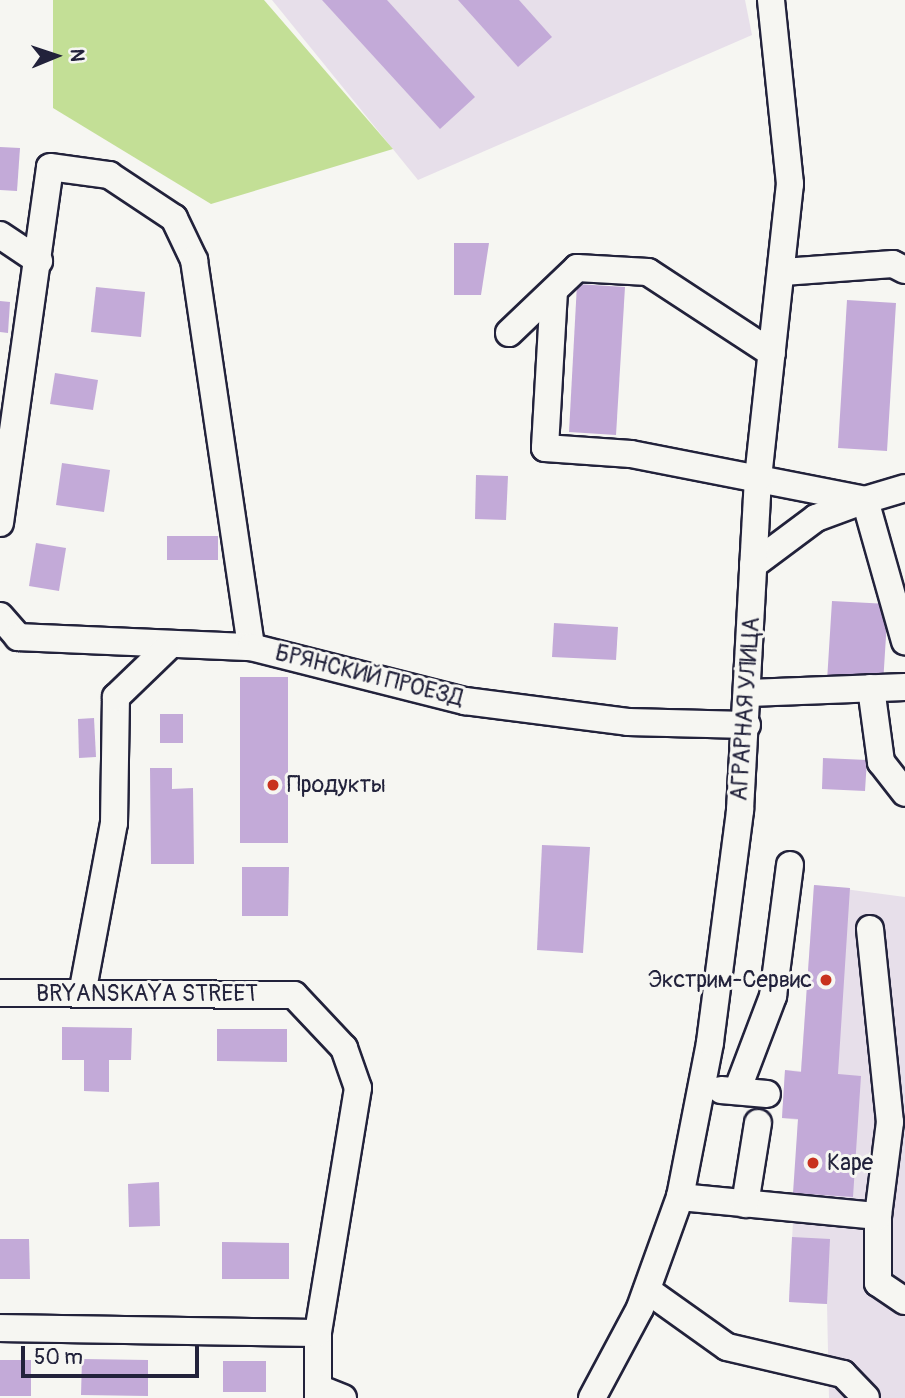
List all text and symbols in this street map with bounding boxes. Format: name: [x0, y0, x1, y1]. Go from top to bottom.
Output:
north arrow: [21, 21, 91, 91]
text: N: [65, 48, 89, 62]
street label: АГРАРНАЯ УЛИЦА: [726, 616, 766, 802]
street label: БРЯНСКИЙ ПРОЕЗД: [272, 639, 466, 713]
place label: Продукты: [287, 771, 386, 799]
marker: Продукты: [265, 777, 281, 793]
place label: Экстрим-Сервис: [648, 966, 812, 994]
marker: Экстрим-Сервис: [818, 972, 834, 988]
street label: BRYANSKAYA STREET: [36, 980, 258, 1008]
place label: Каре: [827, 1149, 873, 1177]
marker: Каре: [805, 1155, 821, 1171]
scale bar: [24, 1332, 203, 1376]
text: 50 m: [34, 1344, 83, 1371]

